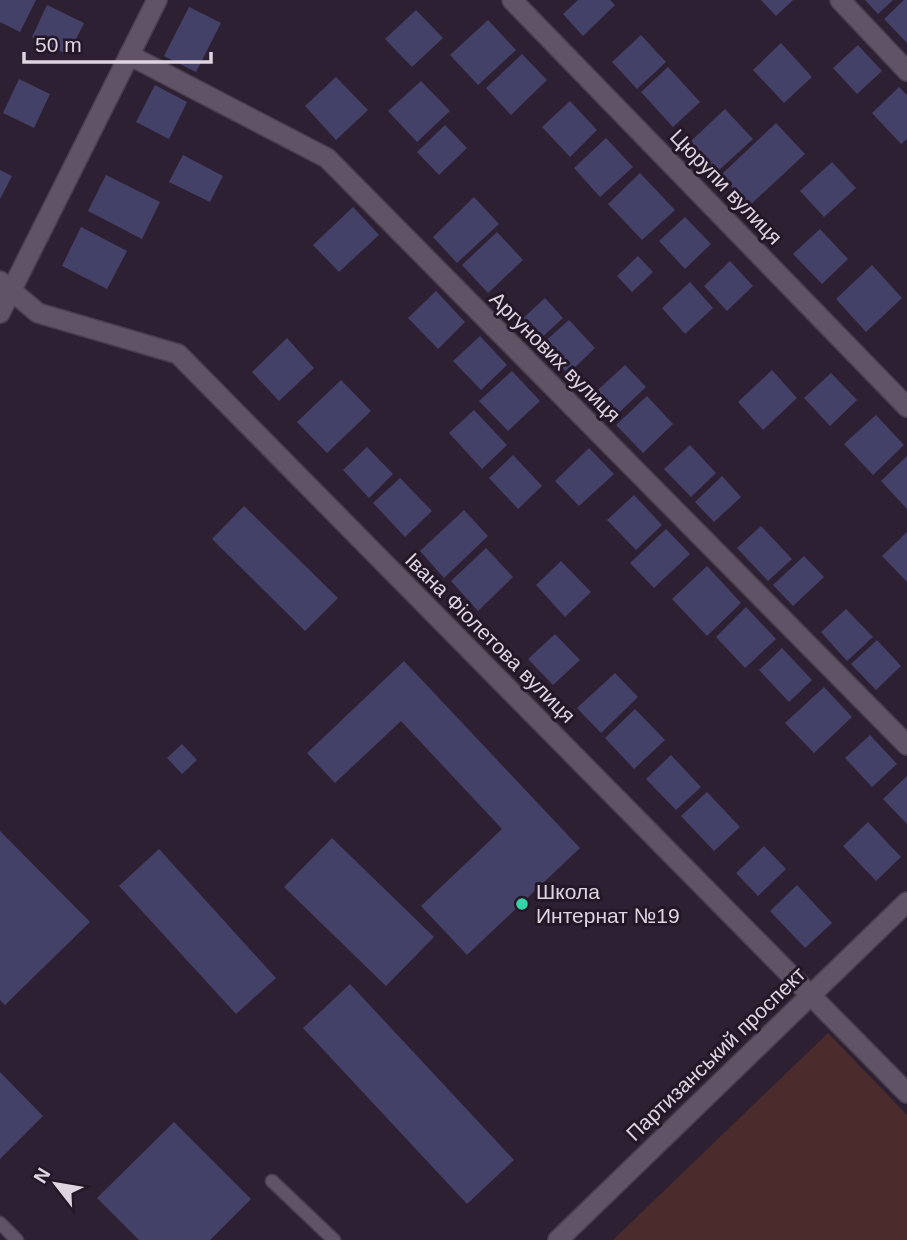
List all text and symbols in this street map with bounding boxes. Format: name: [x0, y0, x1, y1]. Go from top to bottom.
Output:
scale bar: [24, 21, 212, 65]
text: 50 m: [35, 33, 82, 56]
street label: Цюрупи вулиця: [666, 125, 787, 249]
street label: Аргунових вулиця: [486, 287, 625, 426]
street label: Івана Фіолетова вулиця: [401, 548, 580, 727]
place label: Школа Интернат №19: [536, 880, 680, 927]
marker: Школа Интернат №19: [514, 896, 530, 912]
street label: Партизанський проспект: [622, 962, 810, 1145]
north arrow: [21, 1149, 91, 1219]
text: N: [29, 1164, 54, 1187]

